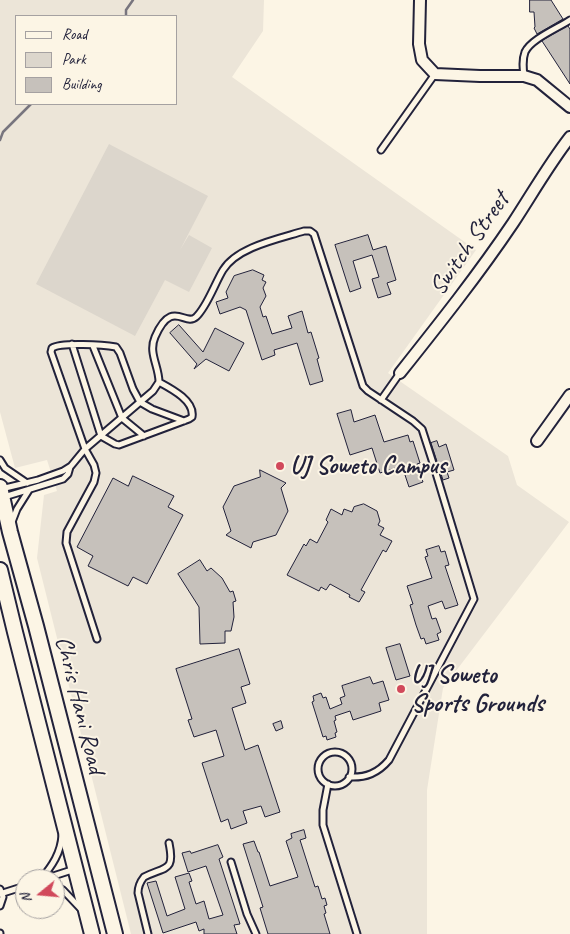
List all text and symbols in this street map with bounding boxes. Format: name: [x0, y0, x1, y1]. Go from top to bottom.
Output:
legend: [15, 15, 178, 105]
text: Road: [62, 25, 87, 44]
text: Park: [62, 50, 86, 69]
text: Building: [62, 75, 101, 94]
street label: Switch Street: [424, 187, 516, 301]
place label: UJ Soweto Campus: [290, 451, 446, 481]
marker: UJ Soweto Campus: [274, 460, 286, 472]
street label: Chris Hani Road: [47, 633, 111, 777]
place label: UJ Soweto Sports Grounds: [411, 660, 544, 719]
marker: UJ Soweto Sports Grounds: [395, 683, 407, 695]
north arrow: [15, 869, 65, 919]
text: N: [17, 892, 36, 905]

